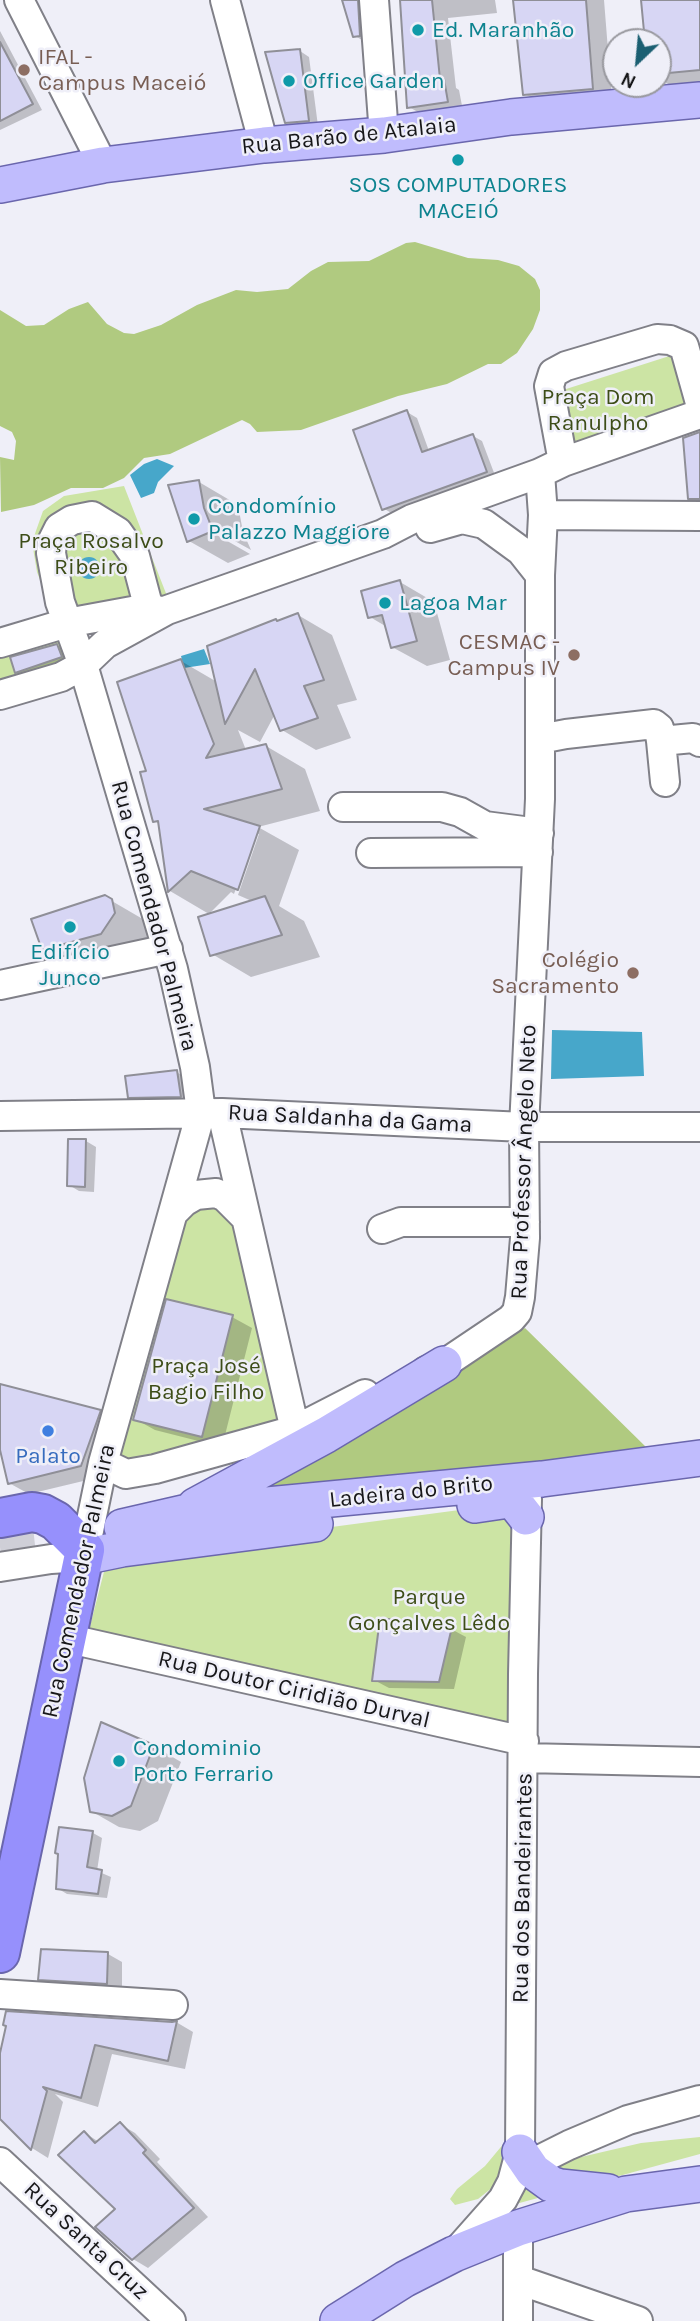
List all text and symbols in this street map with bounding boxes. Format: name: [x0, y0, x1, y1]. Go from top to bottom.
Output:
place label: Ed. Maranhão: [432, 16, 574, 44]
marker: Ed. Maranhão: [410, 22, 426, 38]
north arrow: [602, 28, 672, 98]
place label: IFAL - Campus Maceió: [38, 43, 206, 97]
marker: IFAL - Campus Maceió: [16, 62, 32, 78]
place label: Office Garden: [303, 67, 445, 95]
text: N: [618, 67, 640, 93]
marker: Office Garden: [281, 73, 297, 89]
street label: Rua Barão de Atalaia: [240, 111, 458, 161]
marker: SOS COMPUTADORES MACEIÓ: [450, 152, 466, 168]
place label: SOS COMPUTADORES MACEIÓ: [348, 171, 568, 225]
park label: Praça Dom Ranulpho: [542, 383, 654, 437]
place label: Condomínio Palazzo Maggiore: [208, 492, 390, 546]
marker: Condomínio Palazzo Maggiore: [186, 511, 202, 527]
park label: Praça Rosalvo Ribeiro: [18, 527, 164, 581]
place label: Lagoa Mar: [399, 589, 507, 617]
marker: Lagoa Mar: [377, 595, 393, 611]
place label: CESMAC - Campus IV: [447, 628, 560, 682]
marker: CESMAC - Campus IV: [566, 647, 582, 663]
street label: Rua Comendador Palmeira: [105, 778, 203, 1054]
marker: Edifício Junco: [62, 919, 78, 935]
place label: Edifício Junco: [30, 938, 110, 992]
place label: Colégio Sacramento: [491, 946, 619, 1000]
marker: Colégio Sacramento: [625, 965, 641, 981]
street label: Rua Professor Ângelo Neto: [505, 1024, 543, 1300]
street label: Rua Saldanha da Gama: [227, 1099, 473, 1139]
park label: Praça José Bagio Filho: [148, 1352, 264, 1406]
marker: Palato: [40, 1423, 56, 1439]
place label: Palato: [15, 1442, 81, 1470]
street label: Rua Comendador Palmeira: [36, 1442, 122, 1720]
street label: Ladeira do Brito: [328, 1470, 494, 1514]
park label: Parque Gonçalves Lêdo: [348, 1583, 510, 1637]
street label: Rua Doutor Ciridião Durval: [155, 1645, 433, 1735]
place label: Condominio Porto Ferrario: [133, 1734, 274, 1788]
marker: Condominio Porto Ferrario: [111, 1753, 127, 1769]
street label: Rua dos Bandeirantes: [507, 1773, 539, 2003]
street label: Rua Santa Cruz: [18, 2176, 154, 2306]

